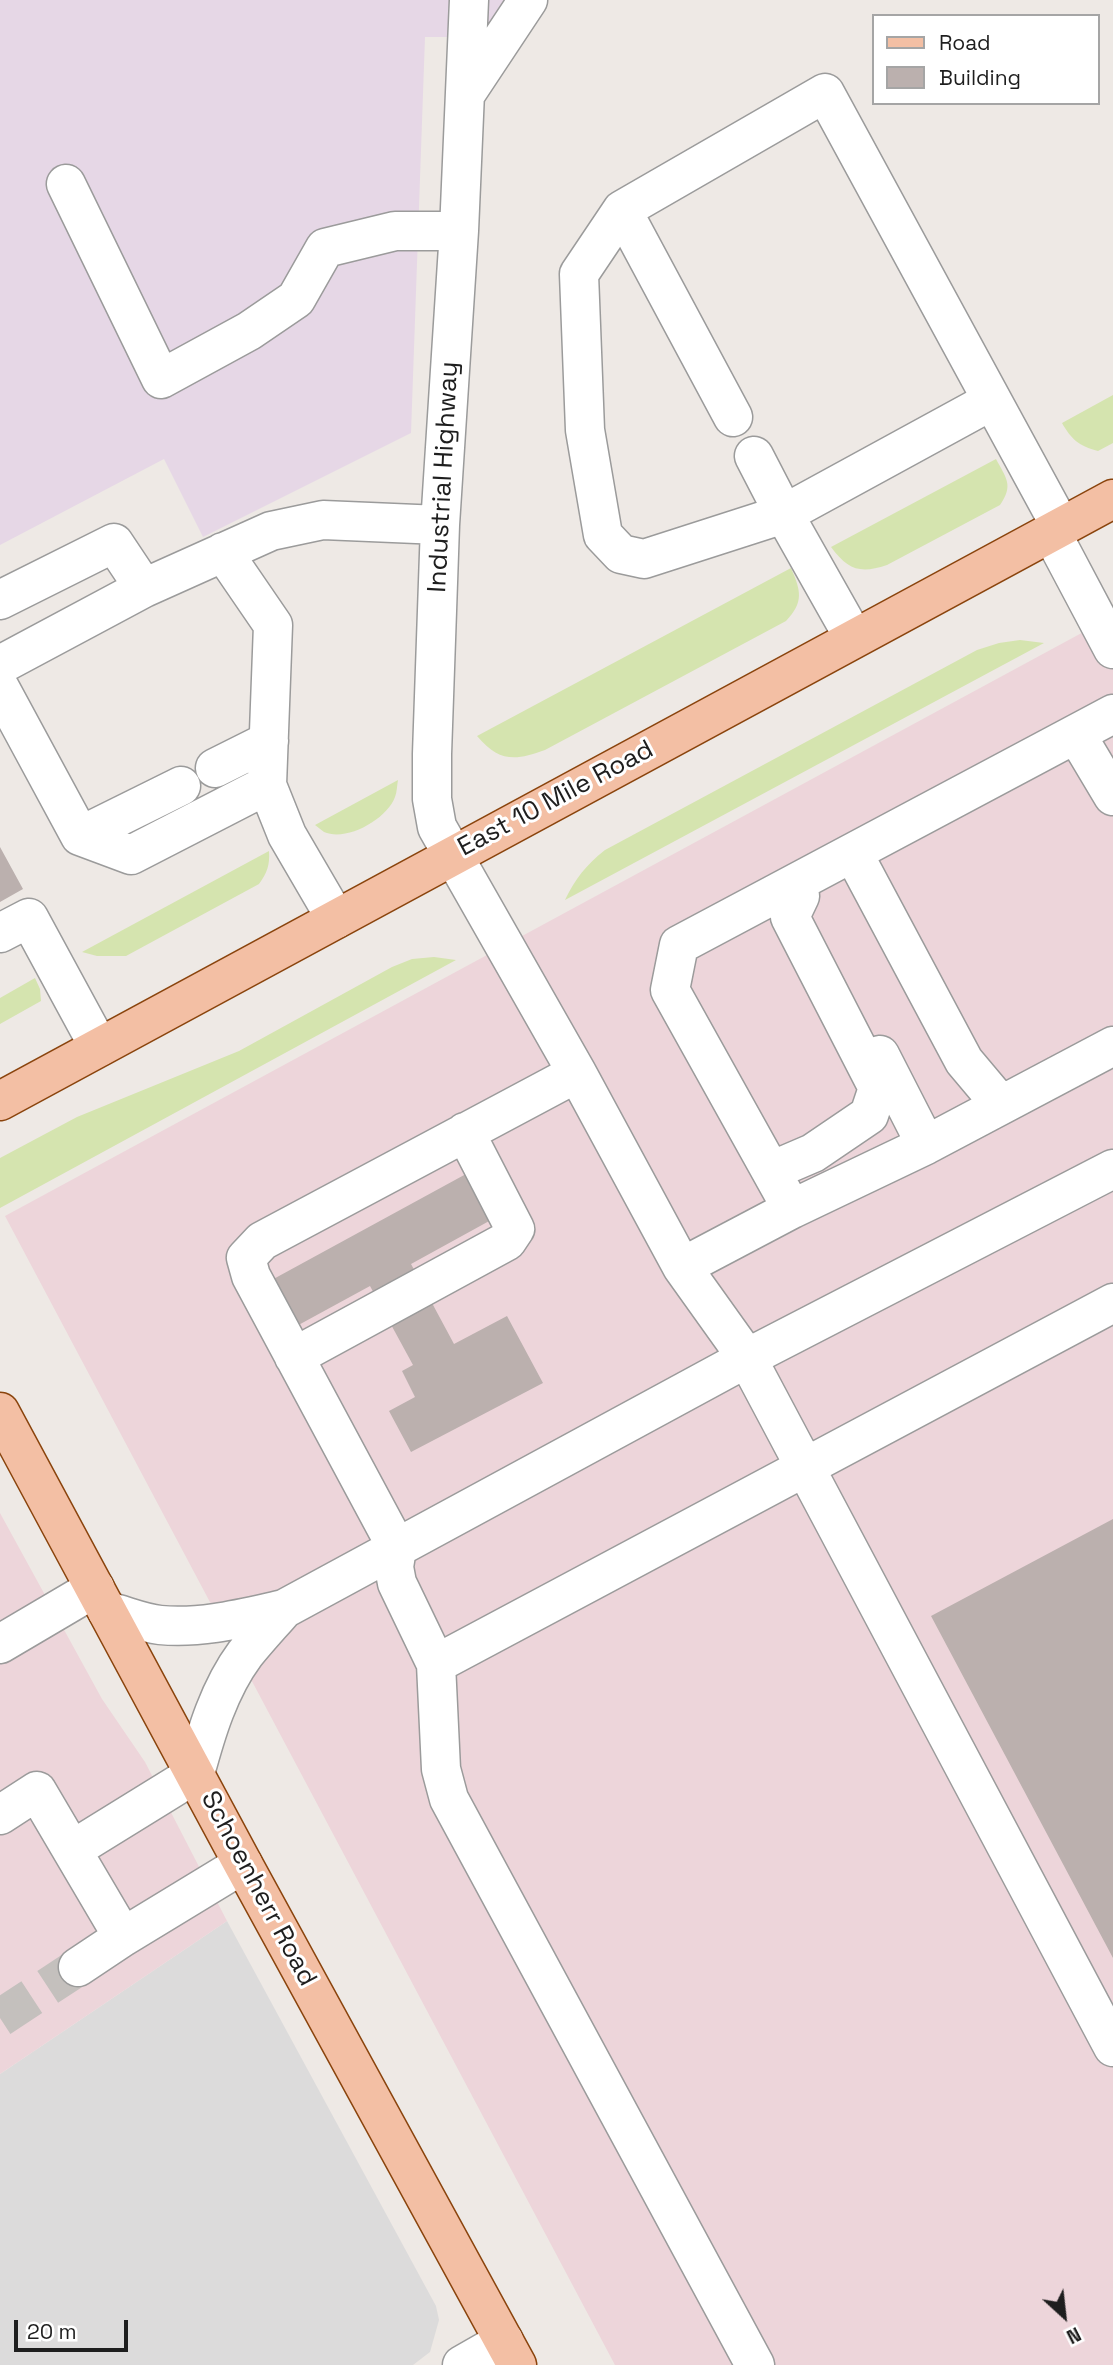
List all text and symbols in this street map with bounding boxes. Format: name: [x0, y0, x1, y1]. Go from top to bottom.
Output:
legend: [872, 14, 1099, 105]
text: Road: [939, 29, 991, 56]
text: Building: [939, 64, 1021, 91]
street label: Industrial Highway: [422, 361, 466, 593]
street label: East 10 Mile Road: [453, 734, 659, 864]
street label: Schoenherr Road: [193, 1786, 323, 1992]
north arrow: [1029, 2281, 1099, 2351]
scale bar: [18, 2306, 131, 2350]
text: 20 m: [27, 2318, 77, 2345]
text: N: [1062, 2321, 1085, 2349]

